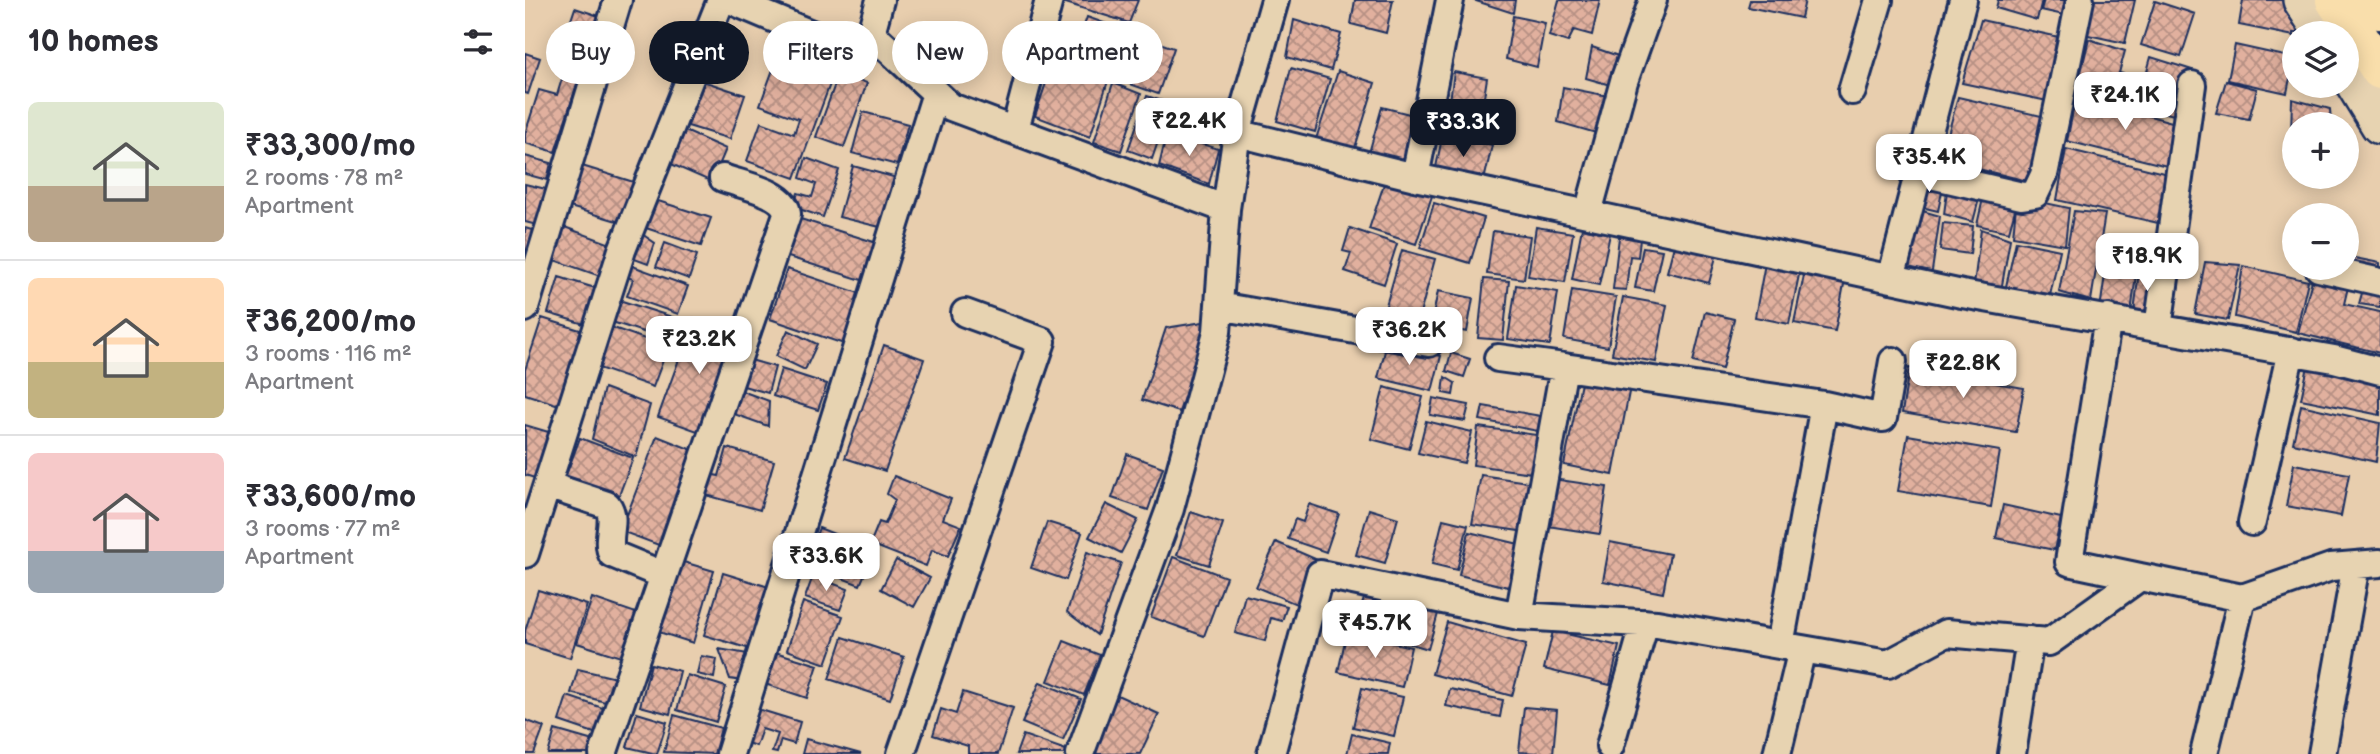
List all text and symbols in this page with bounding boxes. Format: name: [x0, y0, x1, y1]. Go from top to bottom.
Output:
chip: Buy: [546, 21, 635, 84]
chip: Rent: [649, 21, 749, 84]
chip: Filters: [763, 21, 878, 84]
chip: New: [892, 21, 988, 84]
chip: Apartment: [1002, 21, 1163, 84]
map controls: [2282, 21, 2359, 280]
button: layers: [2282, 21, 2359, 98]
icon: filters: [459, 23, 497, 61]
text: 10 homes: [28, 24, 159, 60]
pin: ₹24.1K: [2068, 72, 2182, 132]
text: ₹24.1K: [2090, 81, 2160, 109]
pin: ₹22.4K: [1132, 99, 1246, 158]
pin: ₹33.3K: [1406, 100, 1520, 159]
text: ₹22.4K: [1152, 107, 1226, 135]
text: ₹33.3K: [1426, 108, 1500, 136]
button: +: [2282, 112, 2359, 189]
text: ₹33,300/mo: [245, 128, 416, 164]
icon: home: [84, 130, 168, 214]
pin: ₹35.4K: [1872, 134, 1986, 194]
text: ₹35.4K: [1892, 143, 1966, 171]
text: 2 rooms · 78 m²: [245, 164, 403, 192]
text: Apartment: [245, 192, 354, 220]
button: −: [2282, 203, 2359, 280]
pin: ₹18.9K: [2090, 233, 2204, 293]
text: ₹18.9K: [2112, 242, 2182, 270]
text: ₹36,200/mo: [245, 304, 416, 340]
icon: home: [84, 306, 168, 390]
pin: ₹36.2K: [1352, 308, 1466, 367]
pin: ₹23.2K: [642, 316, 756, 376]
text: ₹36.2K: [1371, 316, 1447, 344]
text: ₹23.2K: [662, 325, 736, 353]
text: 3 rooms · 116 m²: [245, 340, 412, 368]
pin: ₹22.8K: [1906, 340, 2020, 400]
text: ₹22.8K: [1925, 349, 2001, 377]
text: Apartment: [245, 368, 354, 396]
text: ₹33,600/mo: [245, 479, 416, 515]
icon: home: [84, 481, 168, 565]
text: 3 rooms · 77 m²: [245, 515, 401, 543]
pin: ₹33.6K: [769, 534, 883, 593]
text: ₹33.6K: [789, 542, 863, 570]
text: Apartment: [245, 543, 354, 571]
pin: ₹45.7K: [1318, 600, 1432, 660]
text: ₹45.7K: [1338, 609, 1412, 637]

